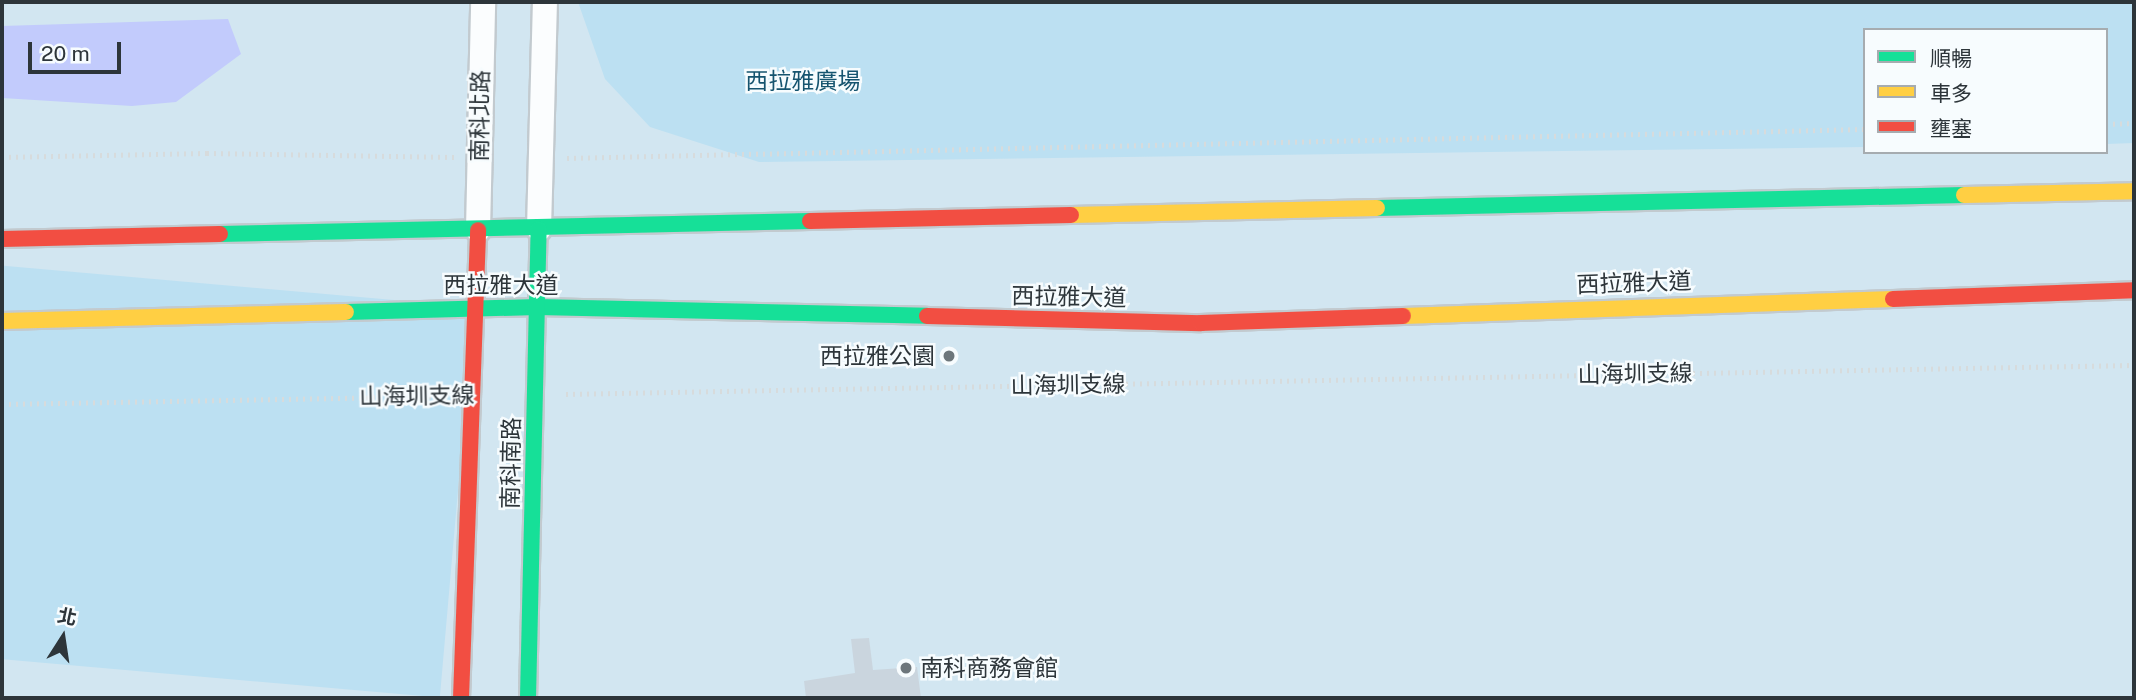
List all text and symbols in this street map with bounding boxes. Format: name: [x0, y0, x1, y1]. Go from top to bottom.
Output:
scale bar: [32, 28, 124, 72]
legend: [1863, 28, 2108, 154]
text: 20 m: [41, 41, 90, 66]
text: 順暢: [1930, 46, 1972, 71]
park label: 西拉雅廣場: [746, 67, 860, 95]
street label: 南科北路: [465, 70, 495, 162]
text: 車多: [1930, 81, 1972, 106]
text: 壅塞: [1930, 116, 1972, 141]
street label: 西拉雅大道: [1576, 267, 1692, 299]
street label: 西拉雅大道: [444, 271, 558, 299]
street label: 西拉雅大道: [1011, 282, 1127, 312]
place label: 西拉雅公園: [820, 342, 935, 370]
marker: 西拉雅公園: [941, 348, 957, 364]
street label: 山海圳支線: [1577, 359, 1693, 389]
street label: 山海圳支線: [1010, 370, 1126, 400]
street label: 山海圳支線: [359, 381, 475, 411]
street label: 南科南路: [496, 417, 526, 509]
north arrow: [28, 602, 98, 672]
text: 北: [56, 604, 79, 629]
place label: 南科商務會館: [920, 654, 1058, 682]
marker: 南科商務會館: [898, 660, 914, 676]

